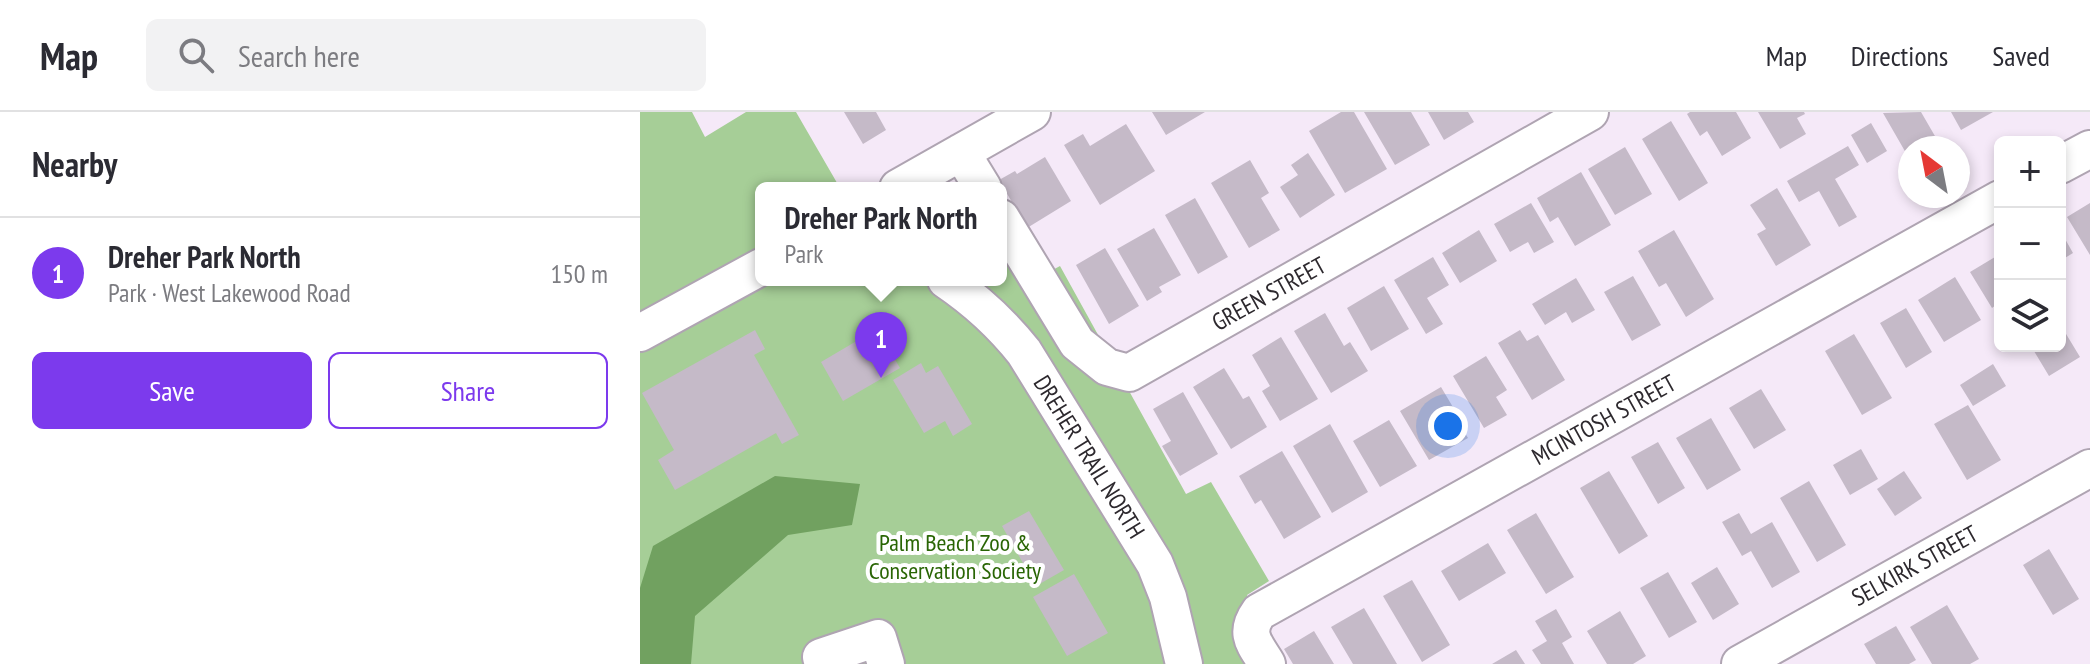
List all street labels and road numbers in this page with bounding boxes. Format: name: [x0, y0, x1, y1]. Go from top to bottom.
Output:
street label: GREEN STREET: [1206, 249, 1332, 338]
street label: MCINTOSH STREET: [1526, 367, 1681, 472]
street label: DREHER TRAIL NORTH: [1027, 369, 1152, 544]
street label: SELKIRK STREET: [1846, 518, 1984, 613]

